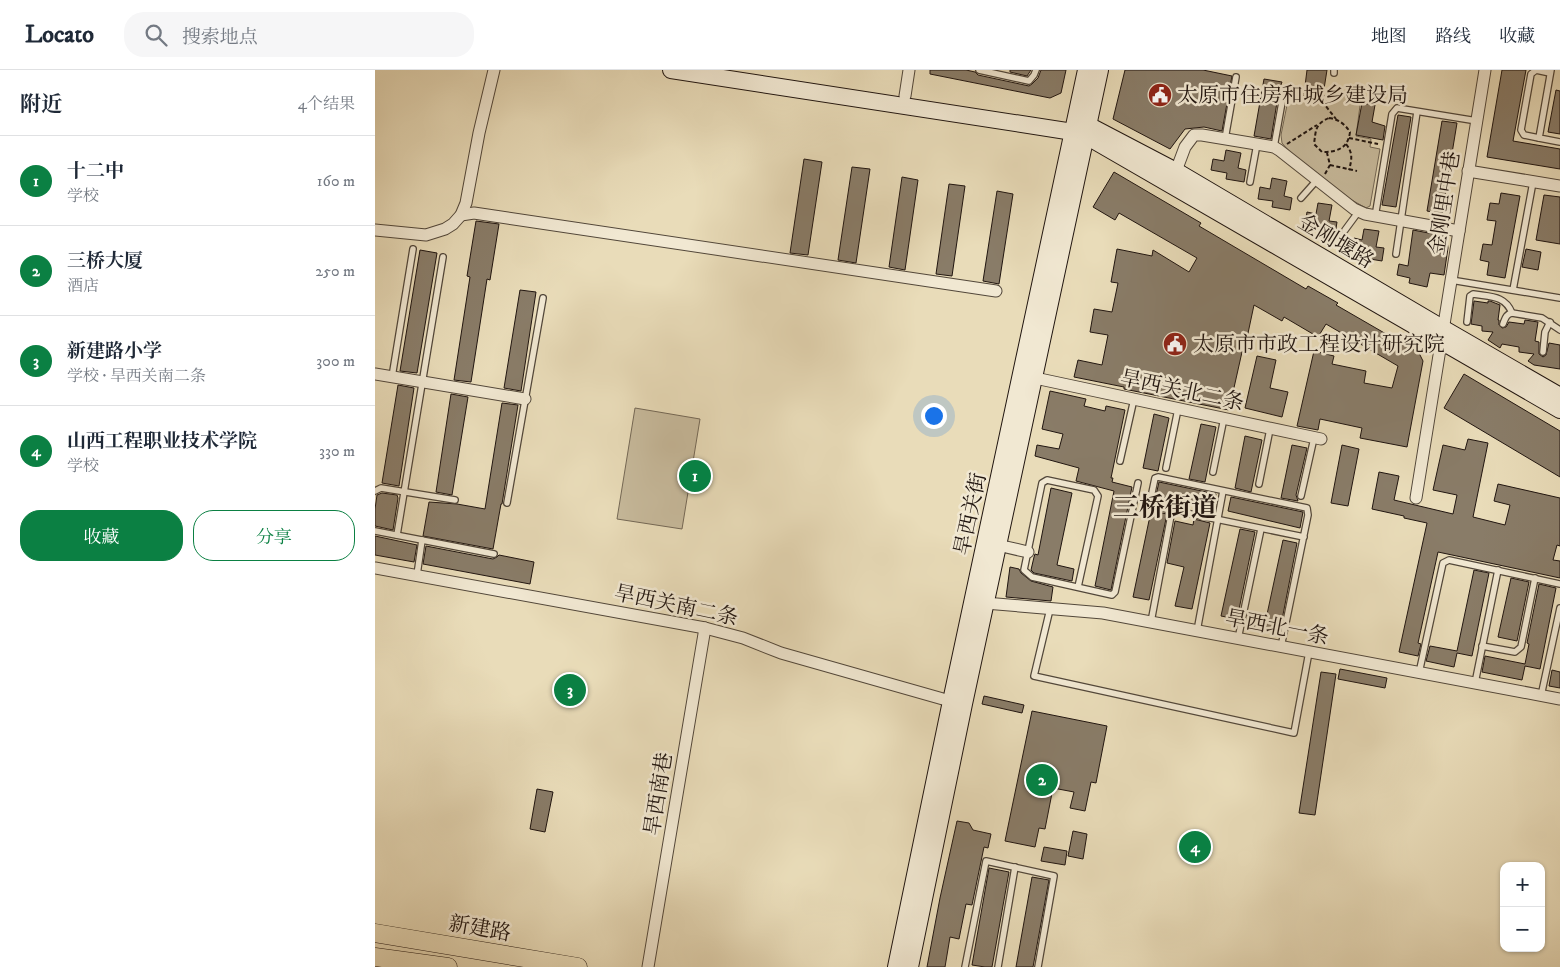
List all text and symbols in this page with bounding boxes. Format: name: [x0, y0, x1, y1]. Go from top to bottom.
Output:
search box: [124, 12, 474, 57]
text: Locato: [25, 20, 94, 50]
icon: search: [142, 21, 170, 49]
text: 搜索地点: [182, 26, 258, 49]
text: 地图: [1371, 26, 1407, 48]
text: 路线: [1435, 26, 1471, 48]
text: 收藏: [1499, 26, 1535, 48]
public building icon: 太原市住房和城乡建设局: [1147, 82, 1173, 108]
place label: 太原市住房和城乡建设局: [1177, 83, 1408, 109]
text: 附近: [20, 92, 62, 118]
text: 4个结果: [298, 94, 355, 114]
street label: 金刚里中巷: [1424, 149, 1466, 257]
text: 十二中: [67, 160, 124, 183]
text: 1: [33, 171, 39, 191]
text: 160 m: [317, 171, 355, 191]
text: 学校: [67, 186, 99, 206]
street label: 金刚堰路: [1293, 209, 1378, 275]
text: 三桥大厦: [67, 250, 143, 273]
text: 2: [32, 261, 40, 281]
text: 250 m: [315, 261, 355, 281]
text: 酒店: [67, 276, 99, 296]
public building icon: 太原市市政工程设计研究院: [1162, 331, 1188, 357]
place label: 太原市市政工程设计研究院: [1193, 332, 1445, 358]
text: 新建路小学: [67, 340, 162, 363]
text: 3: [33, 351, 39, 371]
text: 300 m: [316, 351, 355, 371]
street label: 旱西关北二条: [1117, 365, 1246, 417]
text: 学校 · 旱西关南二条: [67, 366, 206, 386]
your location: [921, 403, 947, 429]
text: 山西工程职业技术学院: [67, 430, 257, 453]
text: 4: [31, 441, 41, 461]
text: 330 m: [319, 441, 355, 461]
text: 学校: [67, 456, 99, 476]
pin: 1: [679, 457, 711, 495]
street label: 旱西关街: [950, 470, 992, 558]
district label: 三桥街道: [1113, 492, 1217, 525]
button: 收藏: [20, 510, 183, 561]
button: 分享: [193, 510, 355, 561]
street label: 旱西关南二条: [611, 580, 740, 632]
street label: 旱西北一条: [1223, 605, 1331, 651]
pin: 3: [554, 671, 586, 709]
street label: 旱西南巷: [640, 751, 678, 838]
pin: 2: [1026, 761, 1058, 799]
pin: 4: [1179, 828, 1211, 866]
map controls: [1500, 862, 1545, 952]
button: +: [1500, 862, 1545, 907]
button: −: [1500, 907, 1545, 952]
street label: 新建路: [447, 911, 513, 947]

